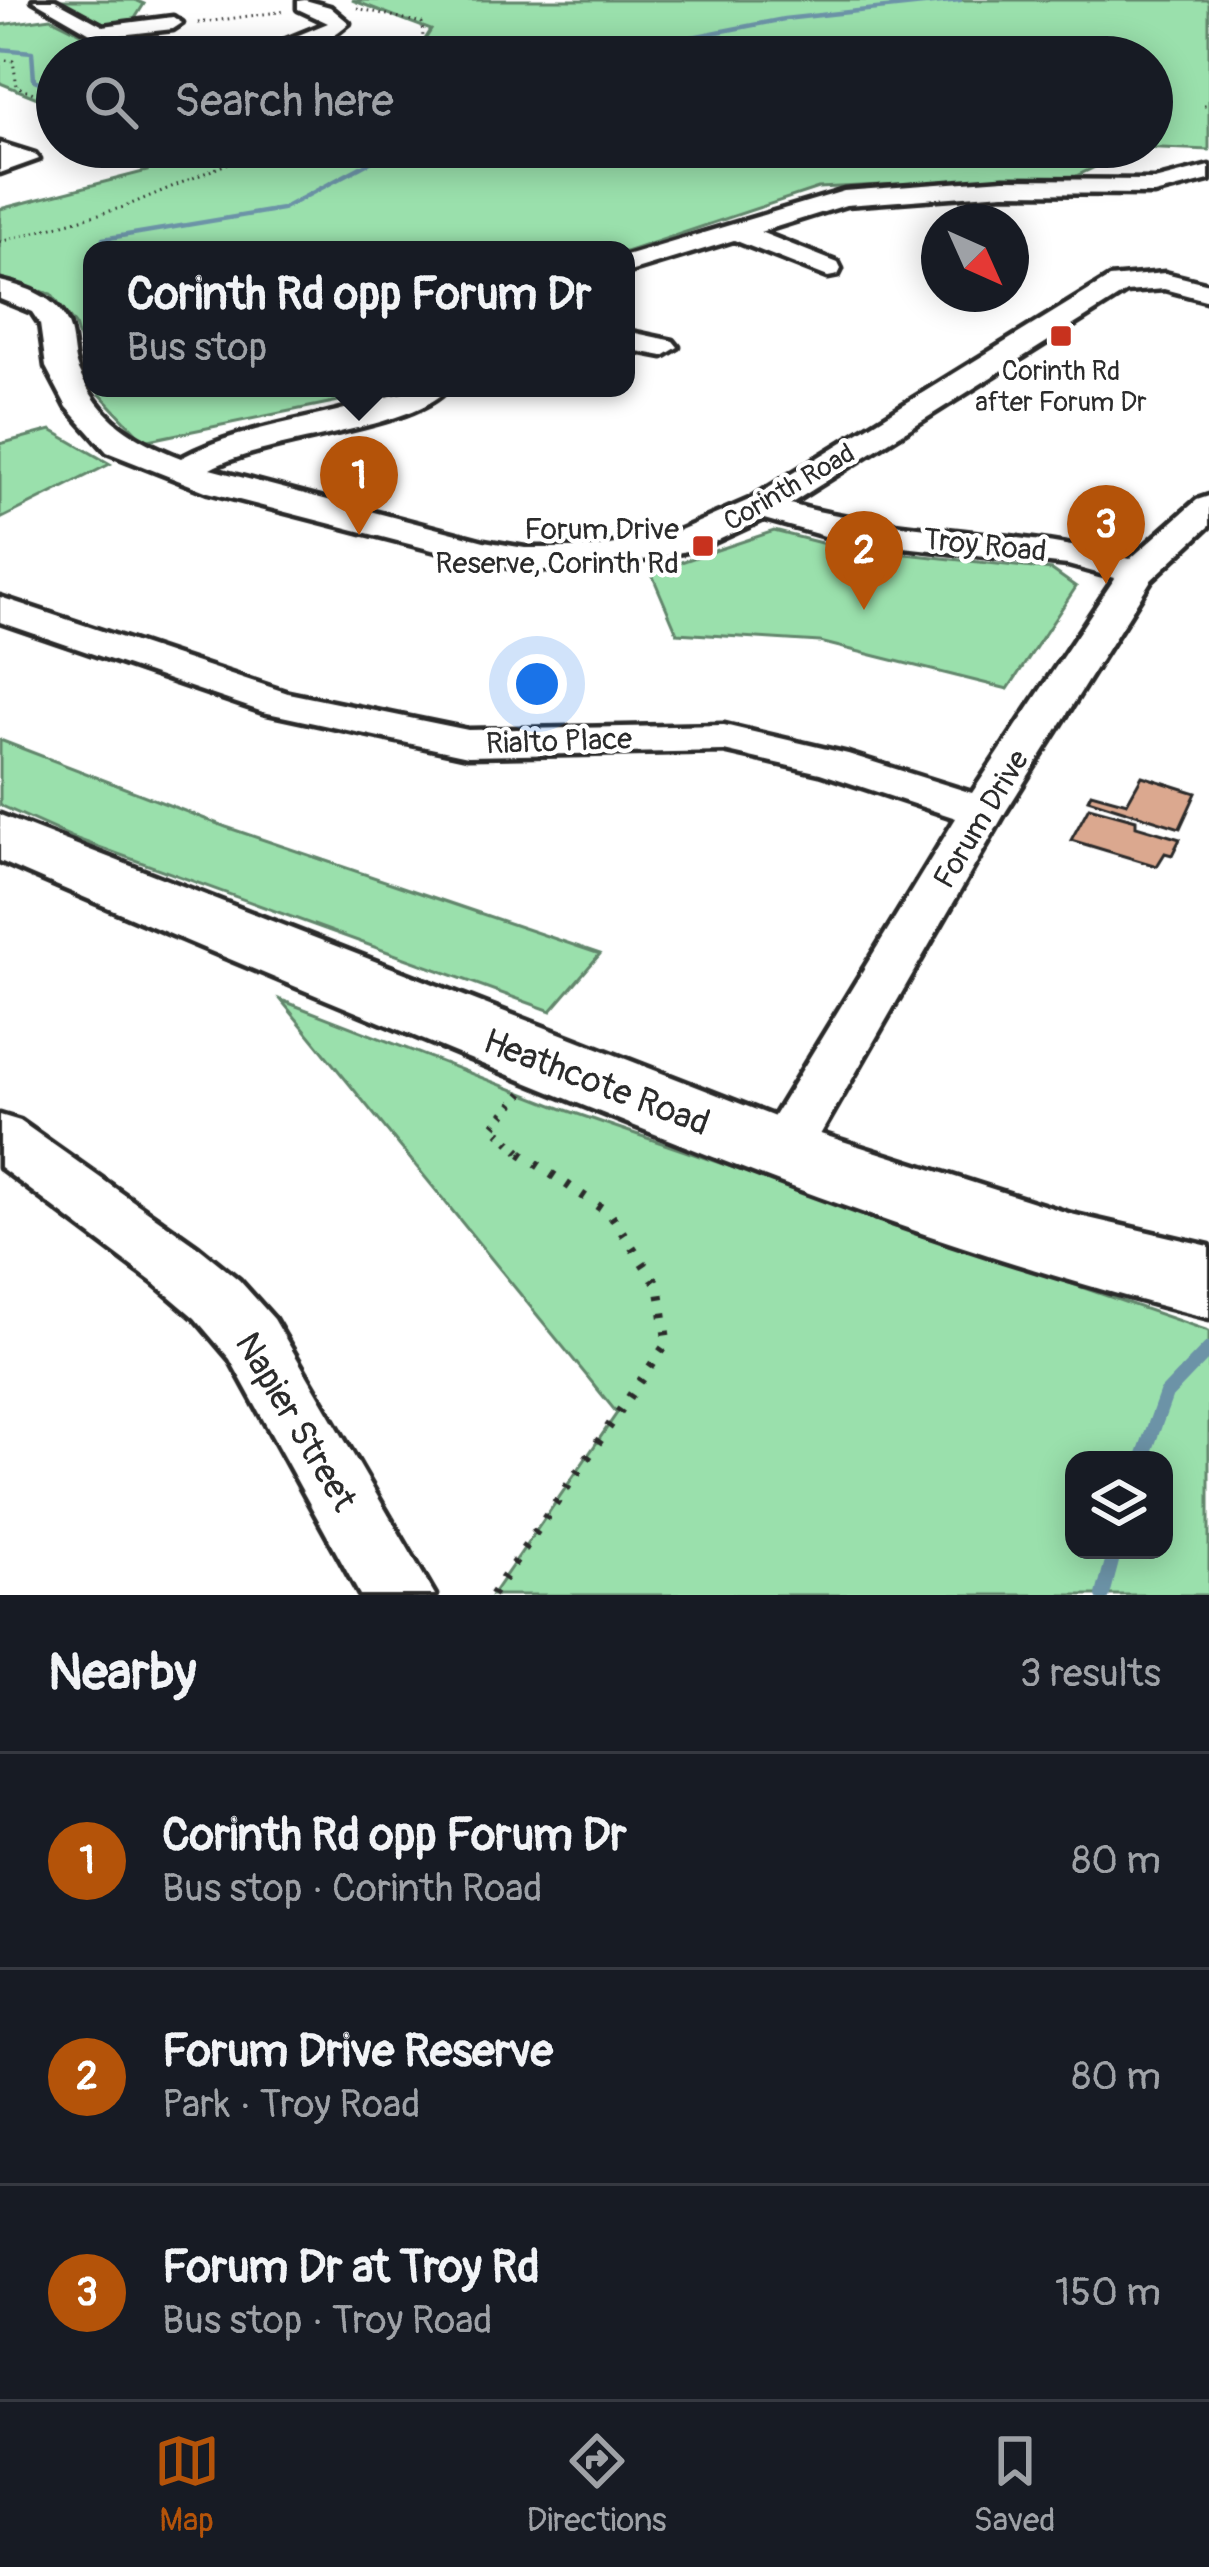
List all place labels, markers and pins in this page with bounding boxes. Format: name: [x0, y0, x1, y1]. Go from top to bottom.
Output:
marker: Corinth Rd after Forum Dr: [1048, 323, 1074, 349]
place label: Corinth Rd after Forum Dr: [975, 355, 1147, 419]
pin: 1: [320, 436, 398, 535]
pin: 3: [1067, 485, 1145, 584]
place label: Forum Drive Reserve, Corinth Rd: [435, 511, 679, 582]
pin: 2: [825, 511, 903, 610]
marker: Forum Drive Reserve, Corinth Rd: [690, 533, 716, 559]

